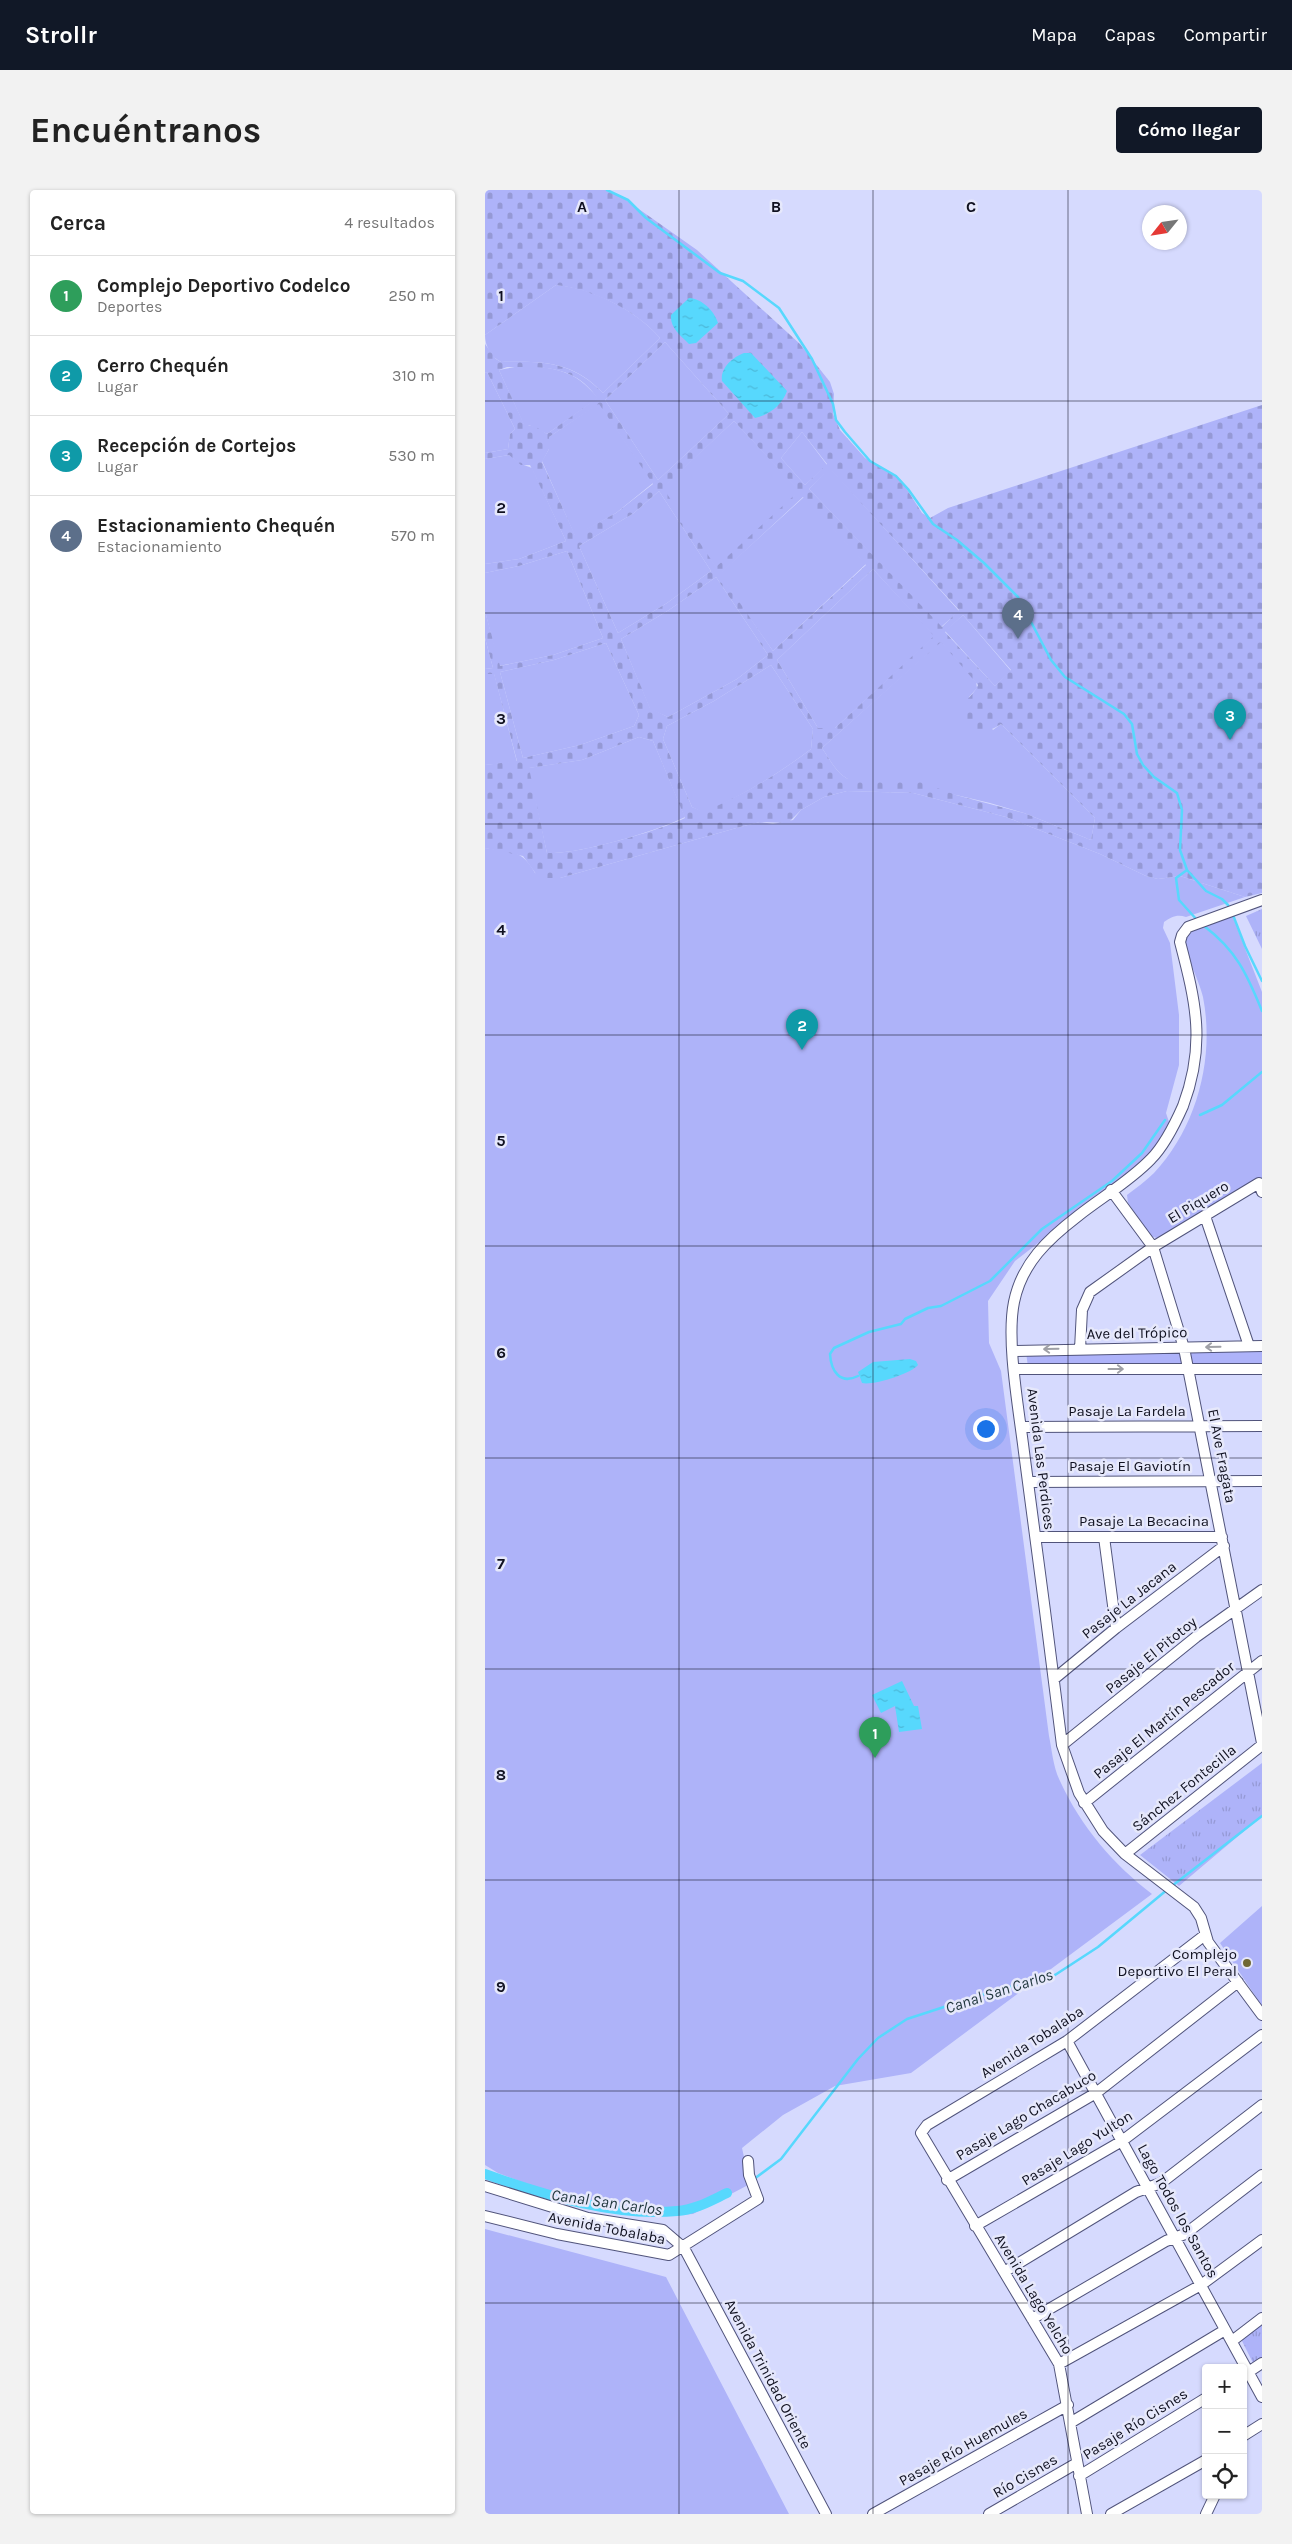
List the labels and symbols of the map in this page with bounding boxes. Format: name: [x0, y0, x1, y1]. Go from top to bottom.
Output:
text: A: [577, 197, 587, 216]
text: B: [771, 197, 781, 216]
text: C: [966, 197, 976, 216]
north arrow: [1142, 205, 1187, 250]
text: 1: [498, 286, 504, 305]
text: 2: [496, 498, 506, 517]
pin: 4: [1002, 598, 1034, 639]
pin: 3: [1214, 699, 1246, 740]
text: 3: [496, 709, 506, 728]
text: 4: [496, 920, 506, 939]
pin: 2: [786, 1009, 818, 1050]
text: 5: [496, 1131, 506, 1150]
street label: El Piquero: [1164, 1177, 1232, 1227]
street label: Ave del Trópico: [1087, 1323, 1187, 1343]
one-way arrow: [1206, 1342, 1222, 1352]
text: 6: [496, 1343, 506, 1362]
one-way arrow: [1043, 1344, 1060, 1354]
one-way arrow: [1108, 1364, 1124, 1374]
street label: Avenida Las Perdices: [1023, 1387, 1059, 1531]
street label: Pasaje La Fardela: [1068, 1402, 1186, 1420]
street label: El Ave Fragata: [1204, 1407, 1240, 1505]
your location: [973, 1416, 999, 1442]
street label: Pasaje El Gaviotín: [1069, 1457, 1191, 1475]
street label: Pasaje La Becacina: [1079, 1512, 1209, 1530]
text: 7: [497, 1554, 505, 1573]
street label: Pasaje La Jacana: [1078, 1557, 1180, 1643]
street label: Pasaje El Pitotoy: [1102, 1613, 1200, 1697]
street label: Pasaje El Martín Pescador: [1090, 1657, 1239, 1782]
pin: 1: [859, 1717, 891, 1758]
street label: Sánchez Fontecilla: [1128, 1741, 1240, 1835]
text: 8: [496, 1765, 506, 1784]
place label: Complejo Deportivo El Peral: [1118, 1945, 1237, 1980]
marker: Complejo Deportivo El Peral: [1241, 1957, 1253, 1969]
water label: Canal San Carlos: [943, 1965, 1056, 2017]
text: 9: [496, 1977, 506, 1996]
street label: Avenida Tobalaba: [977, 2002, 1087, 2082]
street label: Pasaje Lago Chacabuco: [953, 2066, 1099, 2164]
street label: Pasaje Lago Yulton: [1018, 2107, 1136, 2189]
street label: Lago Todos los Santos: [1134, 2141, 1222, 2281]
water label: Canal San Carlos: [550, 2185, 664, 2219]
street label: Avenida Tobalaba: [547, 2208, 667, 2248]
street label: Avenida Lago Yelcho: [991, 2230, 1077, 2358]
street label: Avenida Trinidad Oriente: [721, 2296, 815, 2452]
street label: Pasaje Río Cisnes: [1079, 2384, 1191, 2464]
street label: Pasaje Río Huemules: [896, 2404, 1030, 2490]
street label: Río Cisnes: [989, 2450, 1061, 2502]

